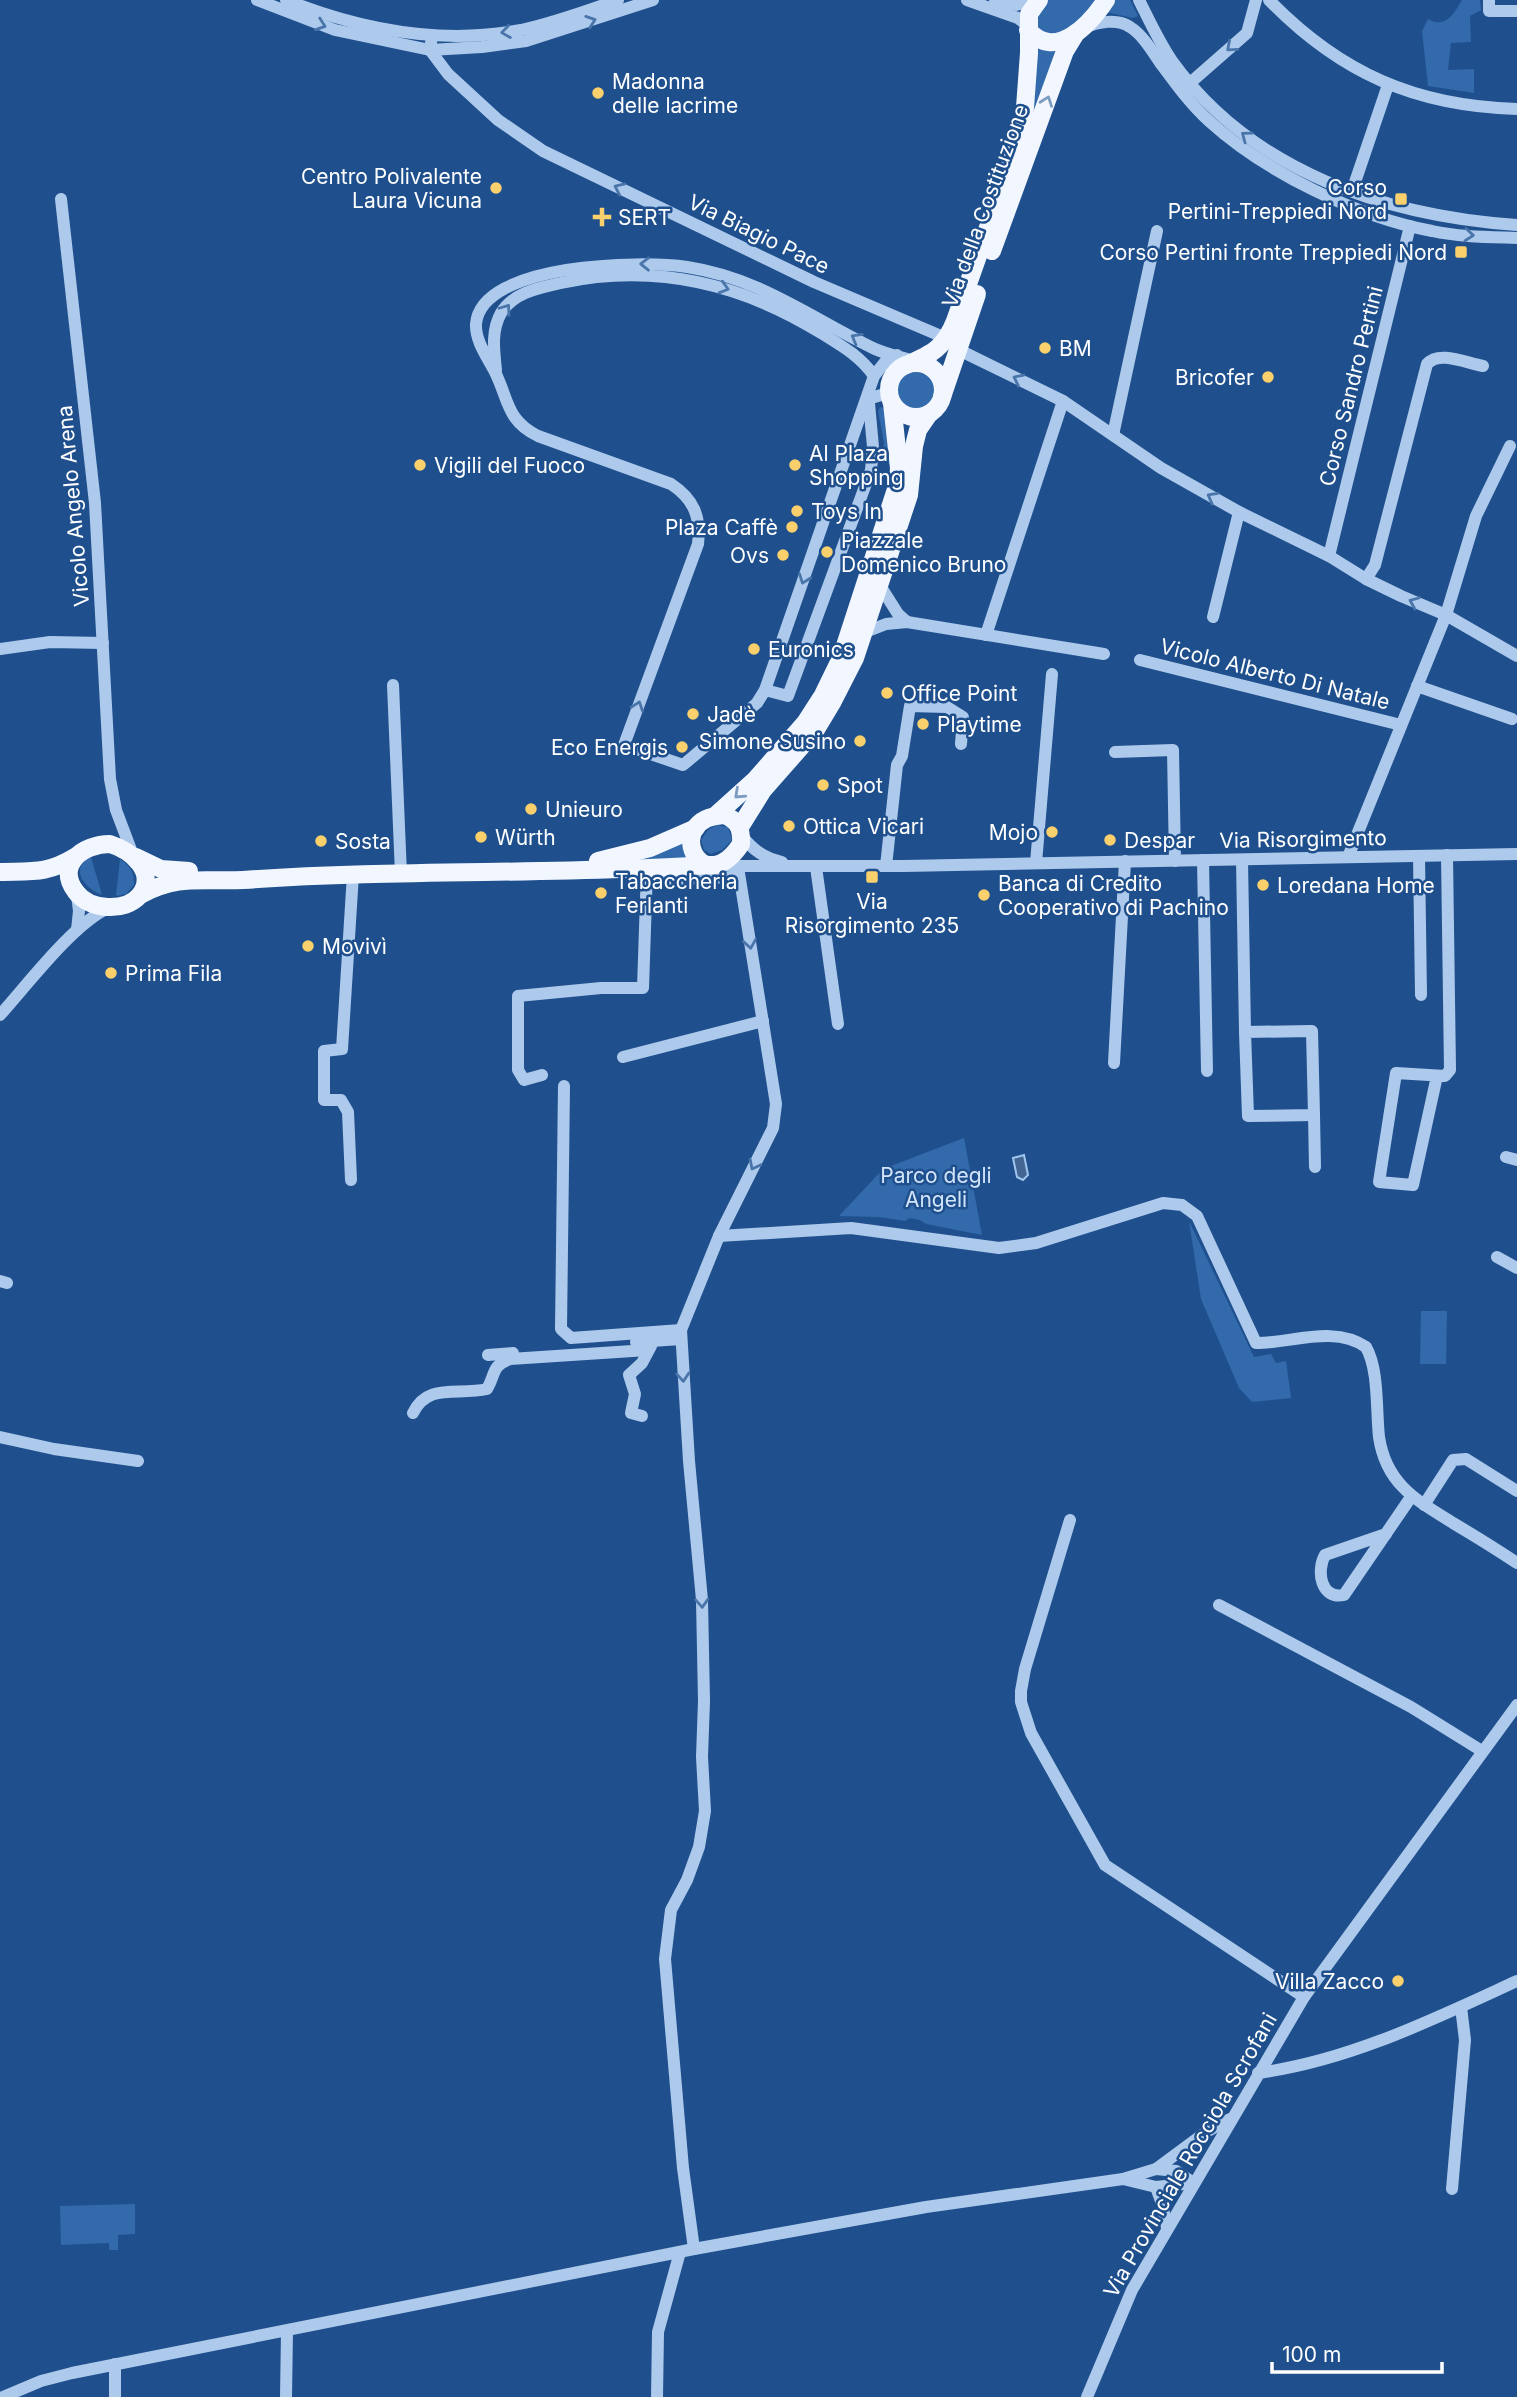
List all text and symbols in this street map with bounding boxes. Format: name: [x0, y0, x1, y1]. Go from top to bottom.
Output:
one-way arrow: [584, 15, 597, 29]
one-way arrow: [314, 17, 326, 31]
one-way arrow: [500, 24, 512, 39]
one-way arrow: [1227, 39, 1240, 51]
place label: Madonna delle lacrime: [612, 69, 738, 118]
marker: Madonna delle lacrime: [590, 85, 606, 101]
one-way arrow: [1038, 96, 1052, 108]
street label: Via della Costituzione: [937, 101, 1033, 311]
one-way arrow: [1242, 132, 1254, 145]
place label: Centro Polivalente Laura Vicuna: [301, 164, 482, 213]
place label: Corso Pertini-Treppiedi Nord: [1168, 175, 1387, 224]
marker: Centro Polivalente Laura Vicuna: [488, 180, 504, 196]
one-way arrow: [614, 182, 626, 196]
street label: Via Biagio Pace: [684, 189, 834, 279]
marker: Corso Pertini-Treppiedi Nord: [1393, 191, 1409, 207]
place label: SERT: [618, 205, 671, 230]
marker: SERT: [592, 207, 612, 227]
one-way arrow: [1464, 227, 1475, 242]
place label: Corso Pertini fronte Treppiedi Nord: [1099, 240, 1447, 265]
marker: Corso Pertini fronte Treppiedi Nord: [1453, 244, 1469, 260]
one-way arrow: [639, 256, 649, 272]
one-way arrow: [717, 279, 729, 294]
street label: Corso Sandro Pertini: [1314, 283, 1388, 489]
one-way arrow: [497, 304, 510, 317]
one-way arrow: [851, 333, 864, 346]
place label: BM: [1059, 336, 1092, 361]
marker: BM: [1037, 340, 1053, 356]
place label: Bricofer: [1175, 365, 1254, 390]
marker: Bricofer: [1260, 369, 1276, 385]
one-way arrow: [1013, 373, 1025, 387]
street label: Vicolo Angelo Arena: [52, 404, 94, 608]
place label: Al Plaza Shopping: [809, 441, 904, 490]
place label: Vigili del Fuoco: [434, 453, 585, 478]
marker: Vigili del Fuoco: [412, 457, 428, 473]
marker: Al Plaza Shopping: [787, 457, 803, 473]
one-way arrow: [1206, 492, 1219, 505]
place label: Toys In: [811, 499, 882, 524]
marker: Toys In: [789, 503, 805, 519]
place label: Plaza Caffè: [665, 515, 778, 540]
marker: Plaza Caffè: [784, 519, 800, 535]
place label: Piazzale Domenico Bruno: [841, 528, 1006, 577]
place label: Ovs: [730, 543, 769, 568]
marker: Piazzale Domenico Bruno: [819, 544, 835, 560]
marker: Ovs: [775, 547, 791, 563]
one-way arrow: [798, 572, 812, 584]
one-way arrow: [1408, 596, 1420, 610]
street label: Vicolo Alberto Di Natale: [1158, 633, 1392, 715]
place label: Euronics: [768, 637, 854, 662]
marker: Euronics: [746, 641, 762, 657]
place label: Office Point: [901, 681, 1017, 706]
marker: Office Point: [879, 685, 895, 701]
one-way arrow: [630, 700, 644, 712]
place label: Jadè: [707, 702, 756, 727]
marker: Jadè: [685, 706, 701, 722]
place label: Playtime: [937, 712, 1022, 737]
marker: Playtime: [915, 716, 931, 732]
place label: Simone Susino: [699, 729, 846, 754]
marker: Simone Susino: [852, 733, 868, 749]
place label: Eco Energis: [551, 735, 668, 760]
marker: Eco Energis: [674, 739, 690, 755]
place label: Spot: [837, 773, 883, 798]
marker: Spot: [815, 777, 831, 793]
one-way arrow: [734, 786, 747, 798]
place label: Unieuro: [545, 797, 623, 822]
marker: Unieuro: [523, 801, 539, 817]
place label: Ottica Vicari: [803, 814, 924, 839]
marker: Ottica Vicari: [781, 818, 797, 834]
place label: Mojo: [989, 820, 1038, 845]
marker: Mojo: [1044, 824, 1060, 840]
place label: Würth: [495, 825, 556, 850]
street label: Via Risorgimento: [1219, 825, 1387, 853]
place label: Despar: [1124, 828, 1195, 853]
place label: Sosta: [335, 829, 391, 854]
marker: Würth: [473, 829, 489, 845]
marker: Despar: [1102, 832, 1118, 848]
marker: Sosta: [313, 833, 329, 849]
place label: Tabaccheria Ferlanti: [615, 869, 737, 918]
marker: Via Risorgimento 235: [864, 869, 880, 885]
place label: Banca di Credito Cooperativo di Pachino: [998, 871, 1229, 920]
place label: Loredana Home: [1277, 873, 1435, 898]
marker: Loredana Home: [1255, 877, 1271, 893]
marker: Tabaccheria Ferlanti: [593, 885, 609, 901]
marker: Banca di Credito Cooperativo di Pachino: [976, 887, 992, 903]
place label: Via Risorgimento 235: [785, 889, 959, 938]
place label: Movivì: [322, 934, 387, 959]
marker: Movivì: [300, 938, 316, 954]
one-way arrow: [742, 938, 757, 950]
place label: Prima Fila: [125, 961, 222, 986]
marker: Prima Fila: [103, 965, 119, 981]
one-way arrow: [749, 1158, 763, 1170]
park label: Parco degli Angeli: [880, 1163, 992, 1212]
one-way arrow: [675, 1371, 690, 1382]
one-way arrow: [694, 1598, 709, 1609]
place label: Villa Zacco: [1275, 1969, 1384, 1994]
marker: Villa Zacco: [1390, 1973, 1406, 1989]
street label: Via Provinciale Rocciola Scrofani: [1098, 2008, 1282, 2302]
scale bar: [1272, 2330, 1442, 2374]
text: 100 m: [1282, 2342, 1341, 2367]

